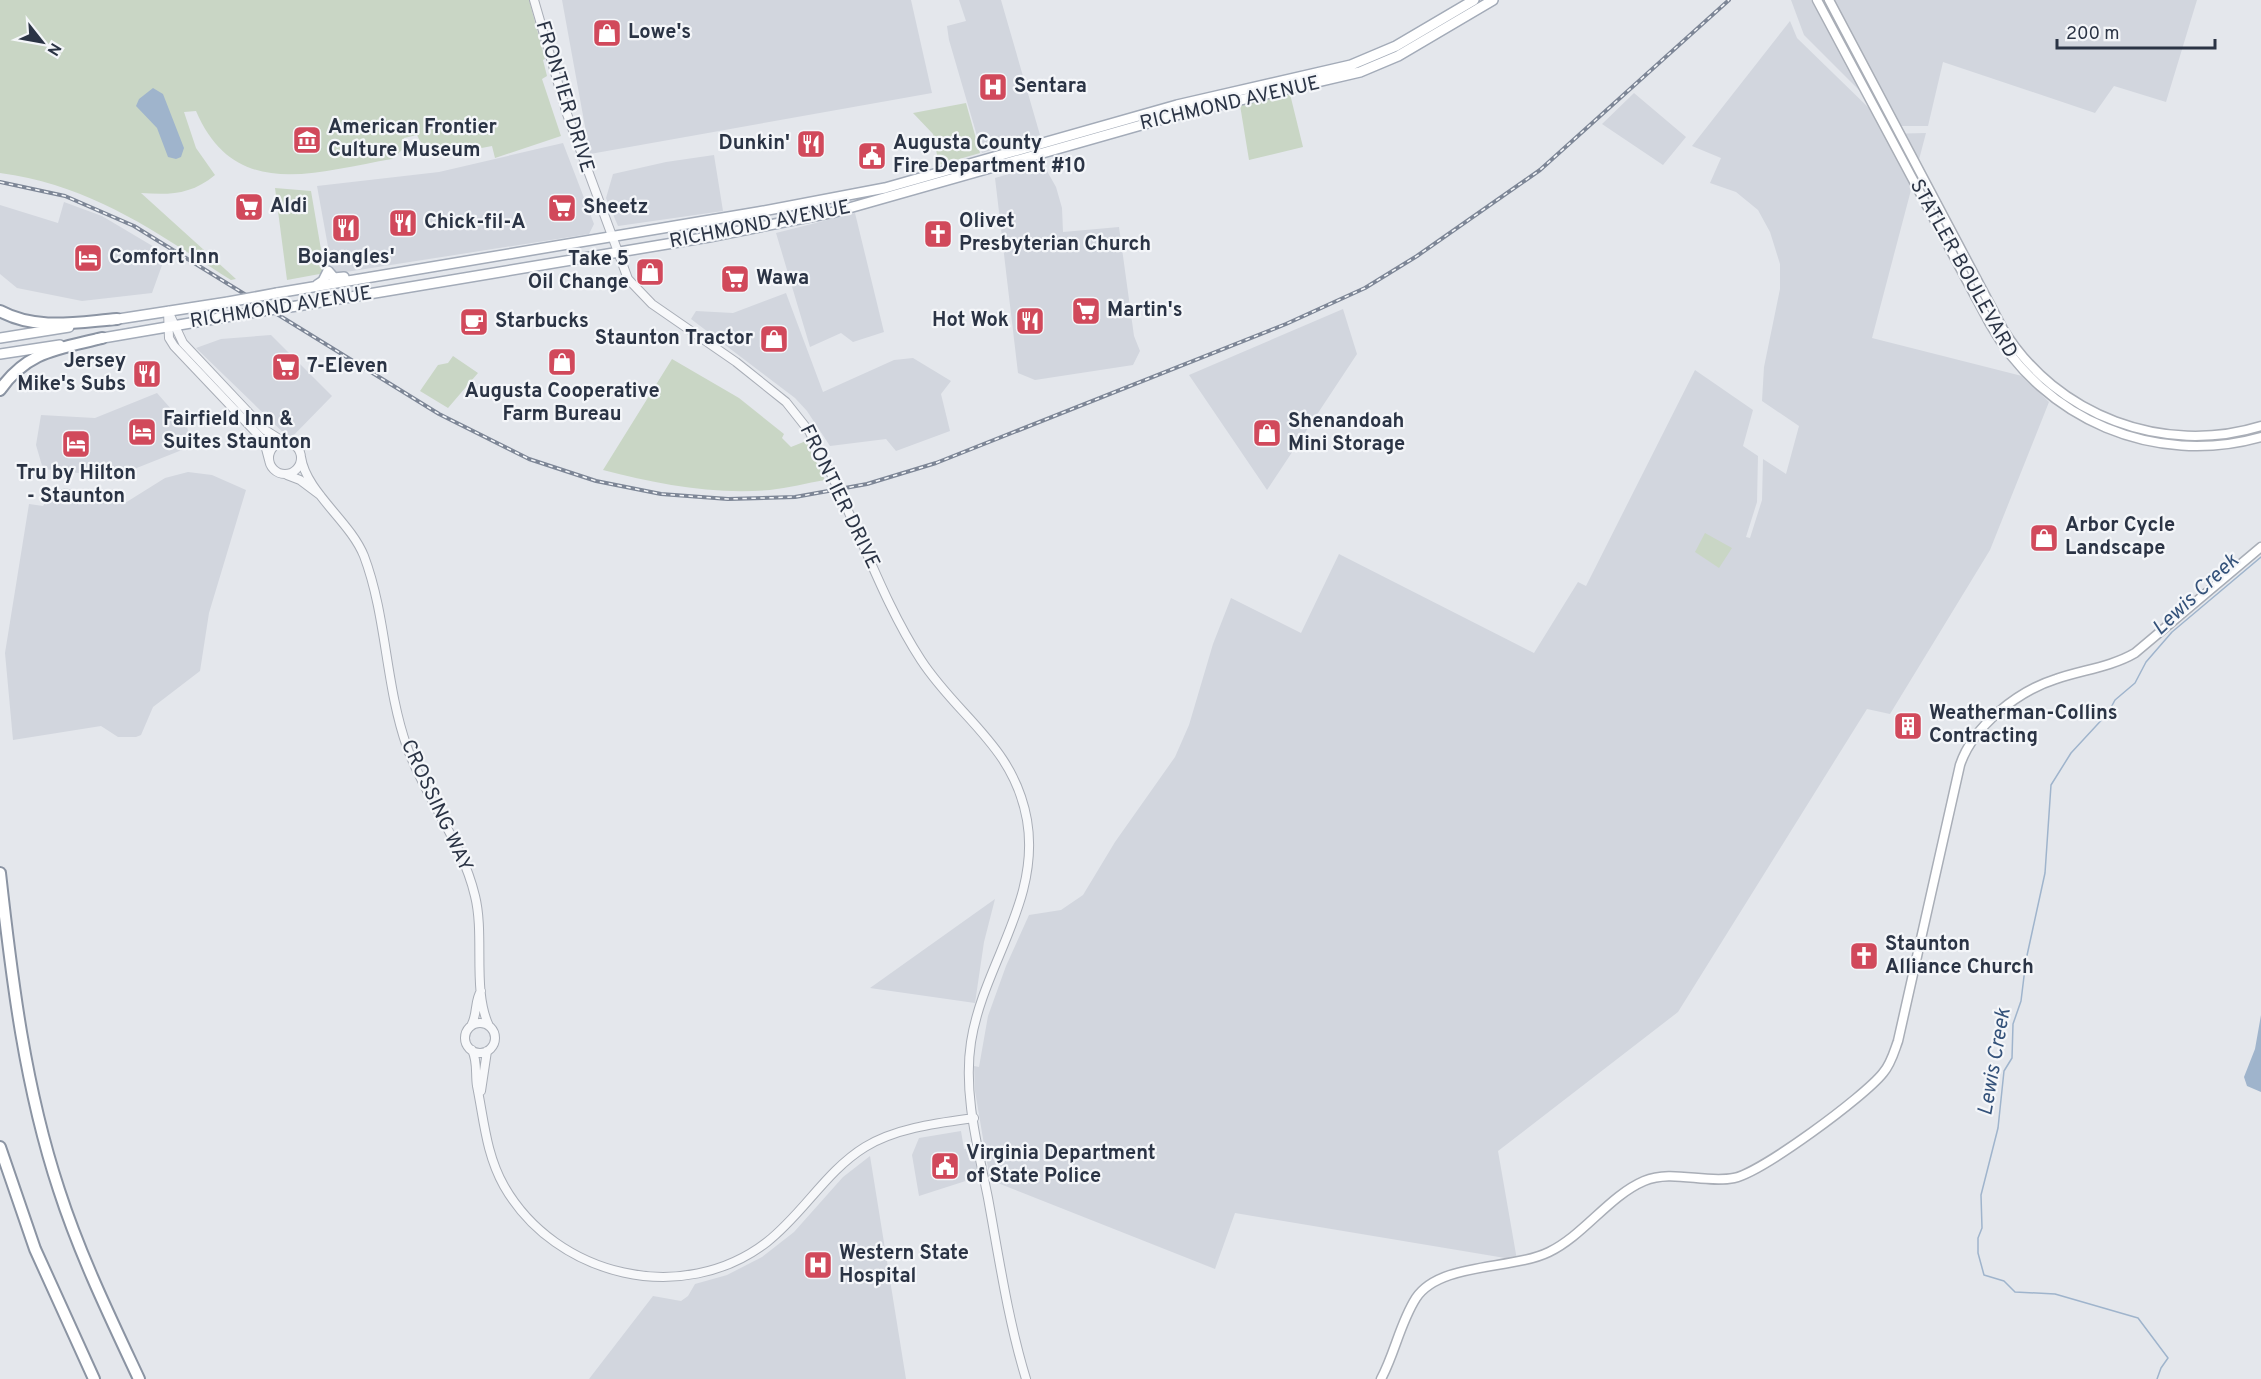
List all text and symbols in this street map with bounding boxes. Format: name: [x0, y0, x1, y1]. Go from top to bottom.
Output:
north arrow: [12, 12, 72, 72]
scale bar: [2057, 12, 2214, 50]
shop icon: Lowe's: [591, 17, 623, 49]
street label: FRONTIER DRIVE: [529, 18, 599, 176]
place label: Lowe's: [628, 20, 691, 46]
text: 200 m: [2066, 23, 2119, 46]
text: N: [42, 39, 65, 59]
hospital icon: Sentara: [977, 71, 1009, 103]
street label: RICHMOND AVENUE: [1137, 71, 1323, 137]
place label: Sentara: [1014, 74, 1087, 100]
place label: American Frontier Culture Museum: [328, 115, 498, 164]
museum icon: American Frontier Culture Museum: [291, 124, 323, 156]
restaurant icon: Dunkin': [795, 128, 827, 160]
place label: Dunkin': [719, 131, 790, 157]
place label: Augusta County Fire Department #10: [893, 131, 1086, 180]
public building icon: Augusta County Fire Department #10: [856, 140, 888, 172]
street label: STATLER BOULEVARD: [1903, 175, 2023, 363]
supermarket icon: Aldi: [233, 191, 265, 223]
supermarket icon: Sheetz: [546, 192, 578, 224]
place label: Aldi: [270, 194, 307, 220]
place label: Sheetz: [583, 195, 648, 221]
street label: RICHMOND AVENUE: [667, 195, 853, 255]
restaurant icon: Chick-fil-A: [387, 207, 419, 239]
place label: Olivet Presbyterian Church: [959, 209, 1151, 258]
place label: Chick-fil-A: [424, 210, 526, 236]
restaurant icon: Bojangles': [330, 212, 362, 244]
church icon: Olivet Presbyterian Church: [922, 218, 954, 250]
hotel icon: Comfort Inn: [72, 242, 104, 274]
place label: Comfort Inn: [109, 245, 219, 271]
place label: Bojangles': [297, 245, 395, 271]
place label: Take 5 Oil Change: [528, 247, 629, 296]
shop icon: Take 5 Oil Change: [634, 256, 666, 288]
supermarket icon: Wawa: [719, 263, 751, 295]
place label: Wawa: [756, 266, 809, 292]
street label: RICHMOND AVENUE: [188, 281, 374, 335]
supermarket icon: Martin's: [1070, 295, 1102, 327]
place label: Martin's: [1107, 298, 1183, 324]
restaurant icon: Hot Wok: [1014, 305, 1046, 337]
cafe icon: Starbucks: [458, 306, 490, 338]
place label: Hot Wok: [932, 308, 1009, 334]
place label: Starbucks: [495, 309, 589, 335]
shop icon: Staunton Tractor: [758, 323, 790, 355]
place label: Staunton Tractor: [595, 326, 754, 352]
shop icon: Augusta Cooperative Farm Bureau: [546, 346, 578, 378]
place label: Jersey Mike's Subs: [17, 349, 126, 398]
supermarket icon: 7-Eleven: [270, 351, 302, 383]
place label: 7-Eleven: [307, 354, 388, 380]
restaurant icon: Jersey Mike's Subs: [131, 358, 163, 390]
place label: Augusta Cooperative Farm Bureau: [464, 379, 660, 428]
place label: Fairfield Inn & Suites Staunton: [163, 407, 311, 456]
place label: Shenandoah Mini Storage: [1288, 409, 1405, 458]
hotel icon: Fairfield Inn & Suites Staunton: [126, 416, 158, 448]
shop icon: Shenandoah Mini Storage: [1251, 417, 1283, 449]
street label: FRONTIER DRIVE: [793, 421, 885, 573]
hotel icon: Tru by Hilton - Staunton: [60, 428, 92, 460]
place label: Tru by Hilton - Staunton: [16, 461, 136, 510]
place label: Arbor Cycle Landscape: [2065, 513, 2175, 562]
shop icon: Arbor Cycle Landscape: [2028, 522, 2060, 554]
water label: Lewis Creek: [2147, 548, 2245, 642]
place label: Weatherman-Collins Contracting: [1929, 701, 2118, 750]
building icon: Weatherman-Collins Contracting: [1892, 710, 1924, 742]
street label: CROSSING WAY: [394, 736, 478, 876]
place label: Staunton Alliance Church: [1885, 932, 2034, 981]
church icon: Staunton Alliance Church: [1848, 940, 1880, 972]
water label: Lewis Creek: [1972, 1006, 2018, 1118]
place label: Virginia Department of State Police: [966, 1141, 1156, 1190]
public building icon: Virginia Department of State Police: [929, 1150, 961, 1182]
place label: Western State Hospital: [839, 1241, 969, 1290]
hospital icon: Western State Hospital: [802, 1249, 834, 1281]

